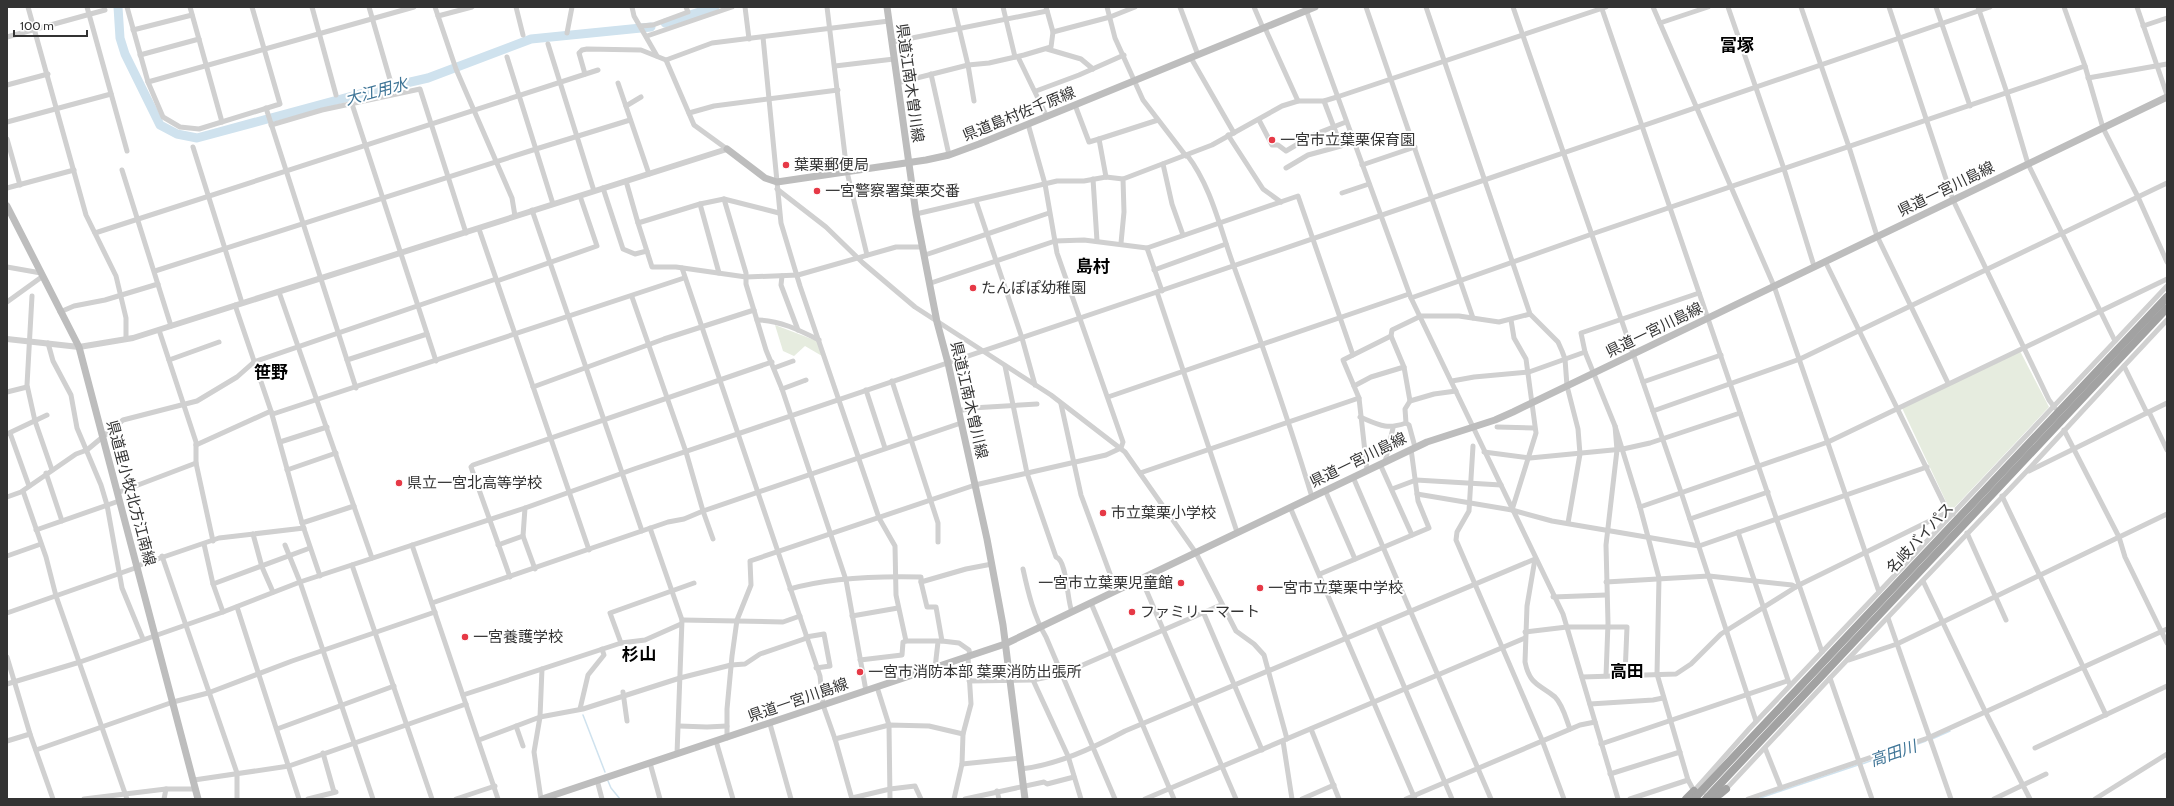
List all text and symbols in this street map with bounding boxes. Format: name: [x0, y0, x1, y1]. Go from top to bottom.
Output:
scale bar: [14, 12, 87, 38]
text: 100 m: [20, 18, 54, 33]
street label: 県道江南木曽川線: [893, 22, 927, 144]
district label: 富塚: [1720, 35, 1754, 55]
water label: 大江用水: [343, 74, 411, 109]
street label: 県道島村佐千原線: [960, 83, 1078, 145]
place label: 一宮市立葉栗保育園: [1280, 131, 1415, 149]
marker: 一宮市立葉栗保育園: [1267, 135, 1277, 145]
place label: 葉栗郵便局: [794, 156, 869, 174]
street label: 県道一宮川島線: [1895, 158, 1997, 220]
marker: 葉栗郵便局: [781, 160, 791, 170]
place label: 一宮警察署葉栗交番: [825, 182, 960, 200]
marker: 一宮警察署葉栗交番: [812, 186, 822, 196]
district label: 島村: [1076, 256, 1110, 276]
place label: たんぽぽ幼稚園: [981, 279, 1086, 297]
marker: たんぽぽ幼稚園: [968, 283, 978, 293]
street label: 県道一宮川島線: [1603, 299, 1705, 361]
street label: 県道江南木曽川線: [947, 340, 991, 460]
district label: 笹野: [254, 362, 288, 382]
street label: 県道里小牧北方江南線: [103, 418, 159, 568]
street label: 県道一宮川島線: [1307, 429, 1409, 491]
place label: 県立一宮北高等学校: [407, 474, 542, 492]
marker: 県立一宮北高等学校: [394, 478, 404, 488]
street label: 名岐バイパス: [1883, 499, 1957, 577]
place label: 市立葉栗小学校: [1111, 504, 1216, 522]
marker: 市立葉栗小学校: [1098, 508, 1108, 518]
place label: 一宮市立葉栗児童館: [1038, 574, 1173, 592]
marker: 一宮市立葉栗児童館: [1176, 578, 1186, 588]
place label: 一宮市立葉栗中学校: [1268, 579, 1403, 597]
marker: 一宮市立葉栗中学校: [1255, 583, 1265, 593]
place label: ファミリーマート: [1140, 603, 1260, 621]
marker: ファミリーマート: [1127, 607, 1137, 617]
place label: 一宮養護学校: [473, 628, 563, 646]
marker: 一宮養護学校: [460, 632, 470, 642]
district label: 杉山: [622, 644, 656, 664]
district label: 高田: [1610, 661, 1644, 681]
place label: 一宮市消防本部 葉栗消防出張所: [868, 663, 1081, 681]
marker: 一宮市消防本部 葉栗消防出張所: [855, 667, 865, 677]
street label: 県道一宮川島線: [745, 674, 851, 726]
water label: 高田川: [1867, 736, 1921, 770]

